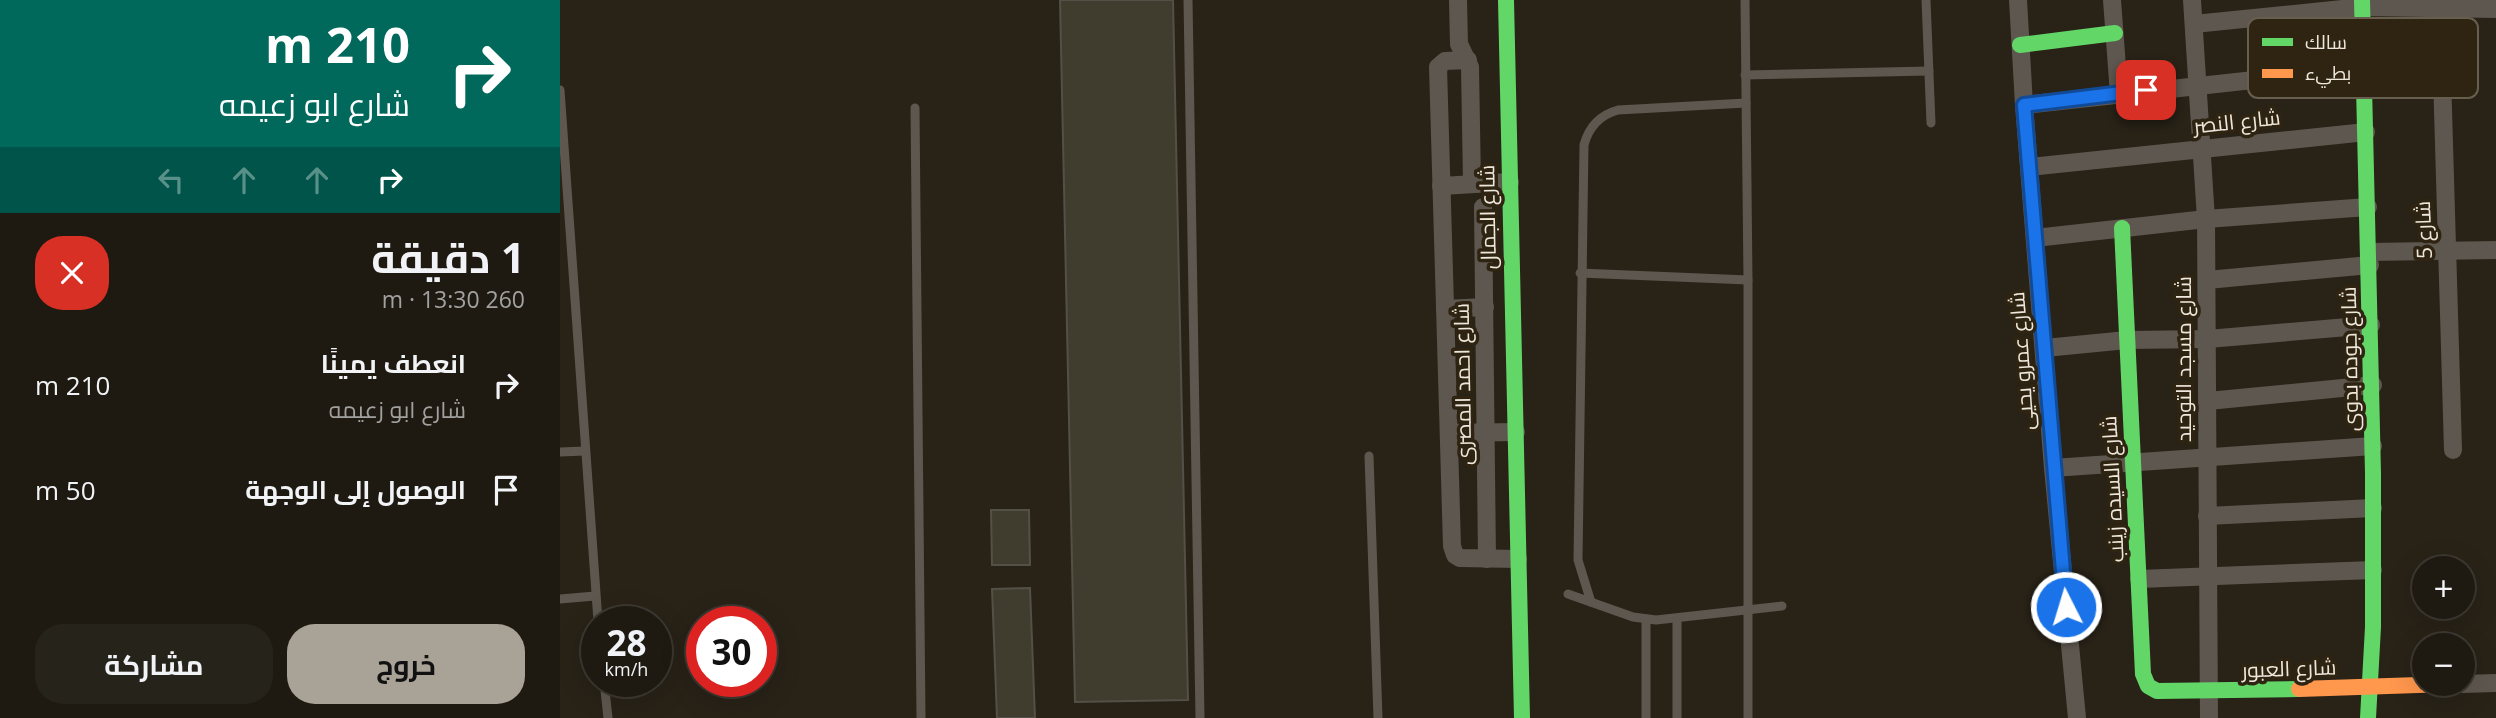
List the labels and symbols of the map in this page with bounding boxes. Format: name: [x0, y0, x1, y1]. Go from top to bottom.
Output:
legend: [2248, 18, 2478, 98]
text: سالك: [2305, 29, 2347, 55]
pin: [2116, 60, 2176, 120]
text: بطيء: [2305, 60, 2351, 88]
street label: شارع النصر: [2191, 103, 2282, 141]
street label: شارع الجمال: [1472, 164, 1503, 270]
street label: شارع 5: [2408, 200, 2439, 260]
street label: شارع مسجد التوحيد: [2169, 276, 2198, 442]
street label: شارع جوده بدوى: [2334, 286, 2365, 432]
street label: شارع عمرو يحيى: [2002, 291, 2041, 431]
street label: شارع احمد المصرى: [1447, 303, 1478, 465]
street label: شارع السيده زينب: [2094, 415, 2131, 563]
position arrow: [2029, 570, 2103, 644]
speed limit sign: 30: [686, 606, 777, 697]
street label: شارع العبور: [2240, 652, 2337, 685]

